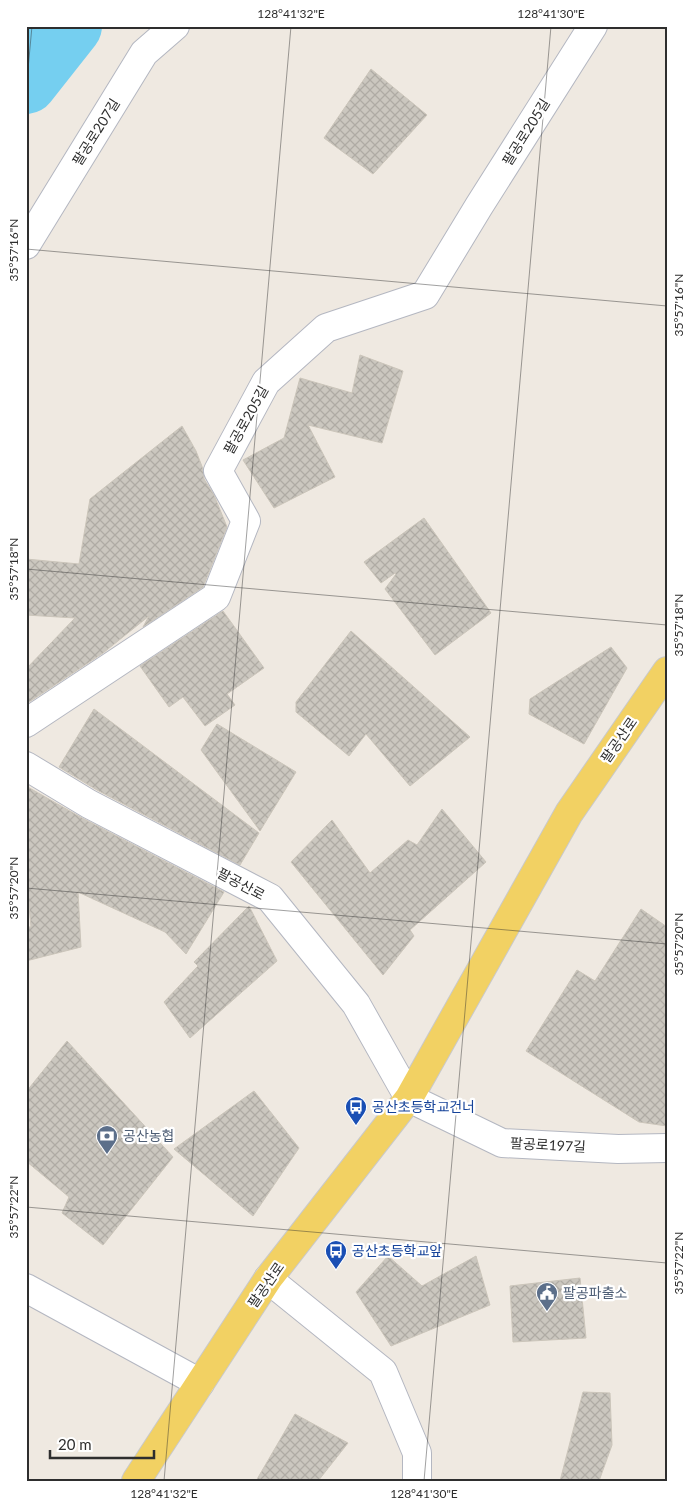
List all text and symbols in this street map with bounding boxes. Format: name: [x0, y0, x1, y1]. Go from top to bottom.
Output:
text: 128°41'32"E: [257, 6, 325, 21]
text: 128°41'30"E: [517, 6, 585, 21]
street label: 팔공로207길: [68, 95, 123, 168]
street label: 팔공로205길: [498, 95, 553, 168]
text: 35°57'16"N: [6, 219, 21, 281]
text: 35°57'16"N: [671, 274, 686, 336]
street label: 팔공로205길: [220, 382, 271, 457]
text: 35°57'18"N: [6, 538, 21, 600]
text: 35°57'18"N: [671, 594, 686, 656]
street label: 팔공산로: [597, 714, 640, 766]
text: 35°57'20"N: [6, 857, 21, 919]
street label: 팔공산로: [214, 864, 268, 903]
text: 35°57'20"N: [671, 913, 686, 975]
bus stop icon: 공산초등학교건너: [344, 1095, 368, 1126]
place label: 공산초등학교건너: [372, 1098, 475, 1115]
bank icon: 공산농협: [95, 1124, 119, 1155]
place label: 공산농협: [123, 1127, 175, 1144]
street label: 팔공로197길: [510, 1134, 586, 1155]
text: 35°57'22"N: [6, 1176, 21, 1238]
text: 35°57'22"N: [671, 1232, 686, 1294]
bus stop icon: 공산초등학교앞: [324, 1239, 348, 1270]
place label: 공산초등학교앞: [352, 1242, 442, 1259]
street label: 팔공산로: [244, 1259, 287, 1311]
public building icon: 팔공파출소: [535, 1281, 559, 1312]
place label: 팔공파출소: [563, 1284, 628, 1301]
scale bar: [50, 1427, 154, 1459]
text: 20 m: [58, 1435, 92, 1453]
text: 128°41'32"E: [130, 1486, 198, 1501]
text: 128°41'30"E: [390, 1486, 458, 1501]

